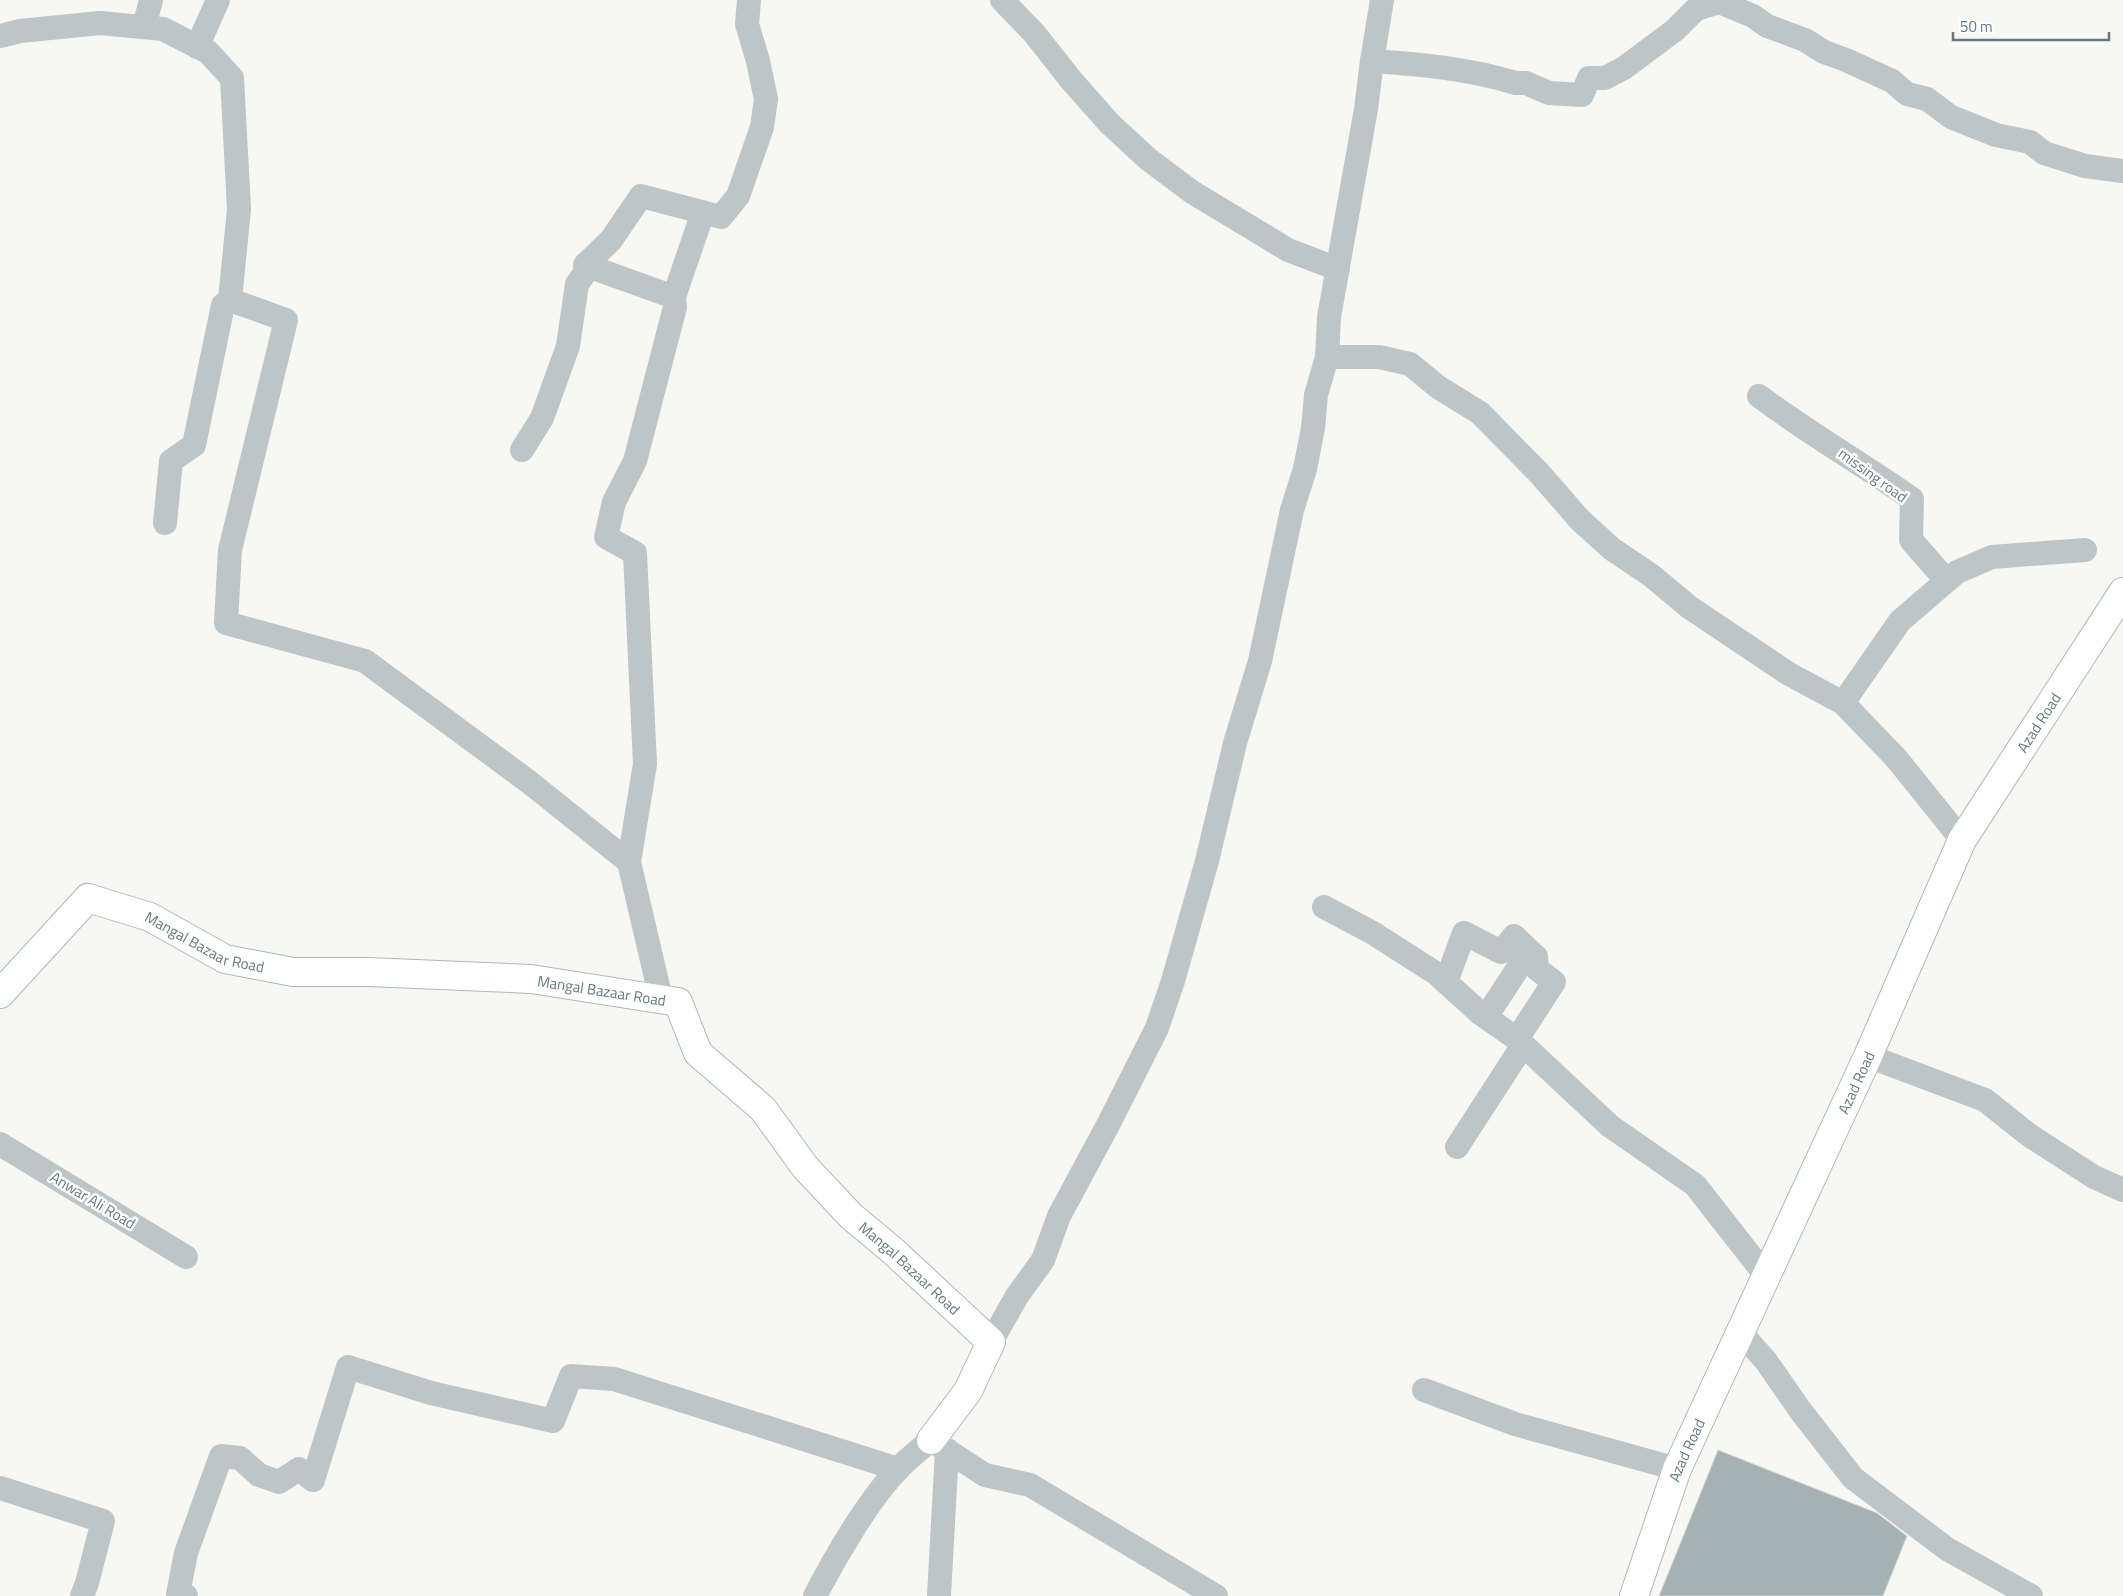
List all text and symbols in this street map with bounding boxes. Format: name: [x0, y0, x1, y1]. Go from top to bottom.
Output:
scale bar: [1953, 10, 2109, 42]
text: 50 m: [1960, 15, 1993, 38]
street label: missing road: [1834, 442, 1912, 508]
street label: Azad Road: [2011, 688, 2066, 757]
street label: Mangal Bazaar Road: [141, 905, 266, 978]
street label: Mangal Bazaar Road: [536, 969, 668, 1011]
street label: Azad Road: [1831, 1047, 1880, 1118]
street label: Anwar Ali Road: [46, 1165, 140, 1235]
street label: Mangal Bazaar Road: [854, 1216, 966, 1320]
street label: Azad Road: [1662, 1415, 1710, 1485]

